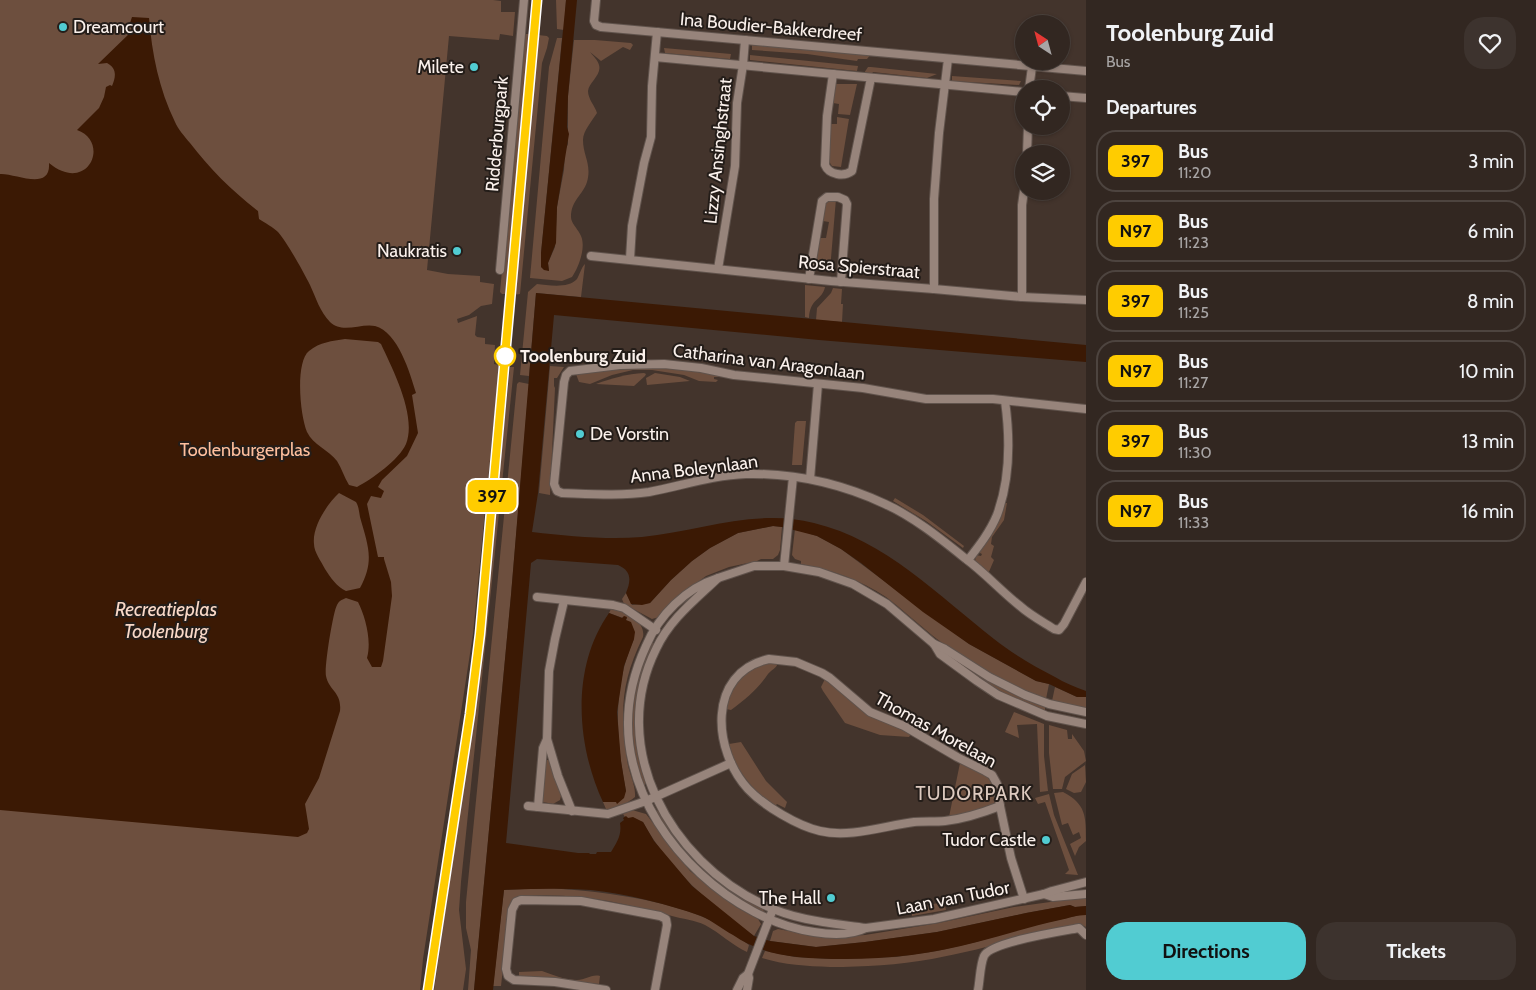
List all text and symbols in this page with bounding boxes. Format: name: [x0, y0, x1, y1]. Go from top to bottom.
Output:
street label: Ina Boudier-Bakkerdreef: [679, 8, 863, 46]
north arrow: [1015, 15, 1070, 70]
map controls: [1015, 15, 1070, 200]
place label: Dreamcourt: [73, 16, 164, 38]
button: heart: [1464, 17, 1516, 69]
text: Toolenburg Zuid: [1106, 18, 1274, 47]
marker: Dreamcourt: [57, 21, 69, 33]
text: Bus: [1106, 52, 1130, 71]
place label: Milete: [417, 56, 464, 78]
marker: Milete: [468, 61, 480, 73]
street label: Ridderburgpark: [481, 74, 513, 193]
street label: Lizzy Ansinghstraat: [699, 77, 737, 225]
button: locate: [1015, 80, 1070, 135]
text: Departures: [1106, 96, 1197, 119]
text: Bus: [1178, 140, 1208, 163]
button: layers: [1015, 145, 1070, 200]
text: 397: [1121, 150, 1150, 172]
text: 3 min: [1468, 150, 1514, 173]
text: 11:20: [1178, 163, 1211, 182]
text: Bus: [1178, 210, 1208, 233]
text: N97: [1119, 220, 1152, 242]
text: 6 min: [1468, 220, 1514, 243]
text: 11:23: [1178, 233, 1209, 252]
place label: Naukratis: [377, 240, 447, 262]
marker: Naukratis: [451, 245, 463, 257]
street label: Rosa Spierstraat: [797, 251, 921, 283]
text: Bus: [1178, 280, 1208, 303]
text: 397: [1121, 290, 1150, 312]
text: 8 min: [1467, 290, 1514, 313]
text: 11:25: [1178, 303, 1209, 322]
street label: Catharina van Aragonlaan: [672, 339, 866, 385]
marker: Toolenburg Zuid: [494, 345, 516, 367]
place label: Toolenburg Zuid: [520, 345, 646, 367]
text: Bus: [1178, 350, 1208, 373]
text: N97: [1119, 360, 1152, 382]
text: 10 min: [1459, 360, 1514, 383]
text: 11:27: [1178, 373, 1208, 392]
text: Bus: [1178, 420, 1208, 443]
place label: De Vorstin: [590, 423, 669, 445]
marker: De Vorstin: [574, 428, 586, 440]
text: 397: [1121, 430, 1150, 452]
text: 13 min: [1462, 430, 1514, 453]
park label: Toolenburgerplas: [180, 439, 310, 461]
text: 11:30: [1178, 443, 1212, 462]
street label: Anna Boleynlaan: [629, 450, 759, 488]
line badge: 397: [463, 480, 521, 512]
text: 397: [478, 485, 507, 507]
text: Bus: [1178, 490, 1208, 513]
text: N97: [1119, 500, 1152, 522]
text: 16 min: [1461, 500, 1514, 523]
text: 11:33: [1178, 513, 1209, 532]
water label: Recreatieplas Toolenburg: [115, 598, 217, 643]
street label: Thomas Morelaan: [871, 687, 1001, 773]
district label: TUDORPARK: [916, 782, 1032, 805]
place label: Tudor Castle: [942, 829, 1036, 851]
marker: Tudor Castle: [1040, 834, 1052, 846]
street label: Laan van Tudor: [894, 876, 1012, 920]
place label: The Hall: [759, 887, 822, 909]
marker: The Hall: [825, 892, 837, 904]
button: Directions: [1106, 922, 1306, 980]
button: Tickets: [1316, 922, 1516, 980]

